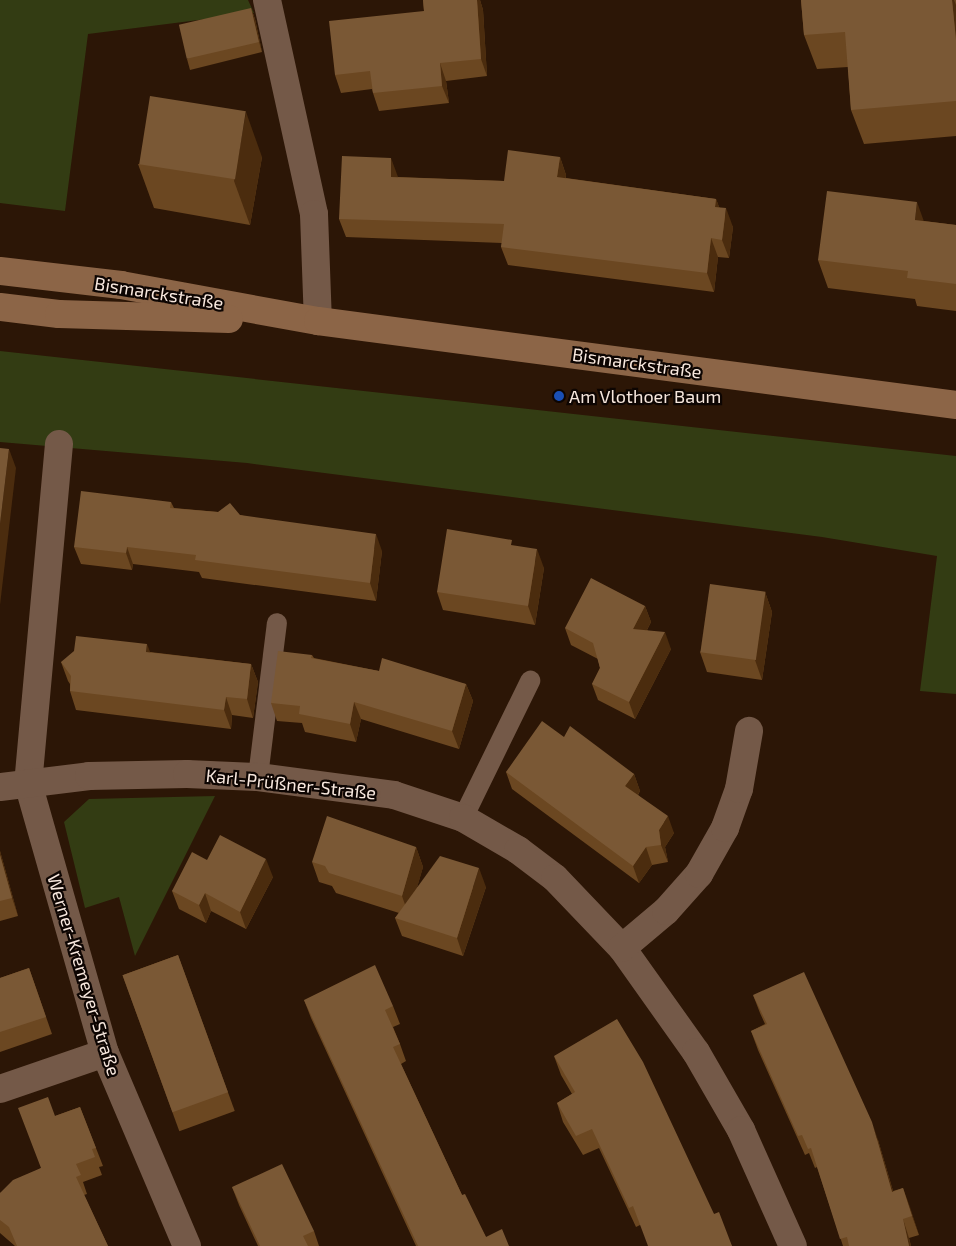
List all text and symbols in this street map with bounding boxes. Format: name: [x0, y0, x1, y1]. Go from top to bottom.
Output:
street label: Bismarckstraße: [93, 272, 225, 314]
street label: Bismarckstraße: [571, 343, 703, 383]
place label: Am Vlothoer Baum: [569, 385, 722, 407]
marker: Am Vlothoer Baum: [553, 390, 565, 402]
street label: Karl-Prüßner-Straße: [205, 764, 377, 804]
street label: Werner-Kremeyer-Straße: [43, 871, 125, 1079]

